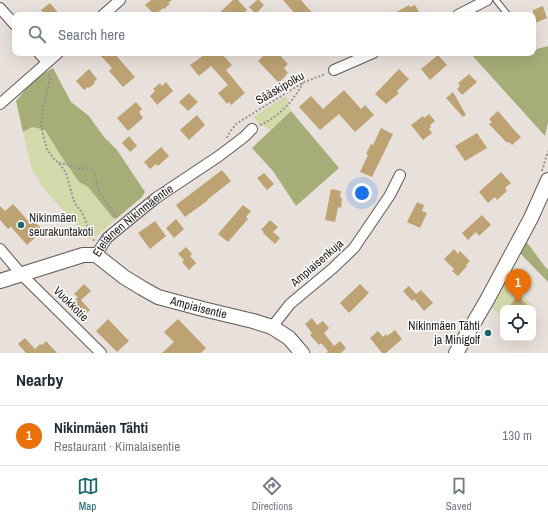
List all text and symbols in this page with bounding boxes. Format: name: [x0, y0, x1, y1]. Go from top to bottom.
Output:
search box: [12, 12, 536, 56]
icon: search: [26, 23, 48, 45]
text: Search here: [58, 24, 125, 45]
street label: Sääskipolku: [253, 68, 307, 108]
street label: Eteläinen Nikinmäentie: [89, 181, 176, 260]
your location: [352, 183, 372, 203]
place label: Nikinmäen seurakuntakoti: [29, 210, 94, 240]
marker: Nikinmäen seurakuntakoti: [16, 220, 26, 230]
street label: Ampiaisenkuja: [286, 235, 347, 291]
pin: 1: [505, 269, 531, 302]
street label: Vuokkotie: [50, 283, 92, 325]
street label: Ampiaisentie: [167, 292, 229, 322]
map controls: [500, 305, 536, 341]
button: locate: [500, 305, 536, 341]
place label: Nikinmäen Tähti ja Minigolf: [408, 318, 480, 348]
marker: Nikinmäen Tähti ja Minigolf: [483, 328, 493, 338]
text: Nearby: [16, 368, 63, 391]
text: Nikinmäen Tähti: [54, 417, 148, 438]
text: 1: [26, 427, 32, 444]
text: 130 m: [502, 427, 532, 444]
text: Restaurant · Kimalaisentie: [54, 438, 180, 455]
tab: Map: [77, 475, 99, 513]
tab: Directions: [252, 475, 293, 513]
tab: Saved: [446, 475, 471, 513]

